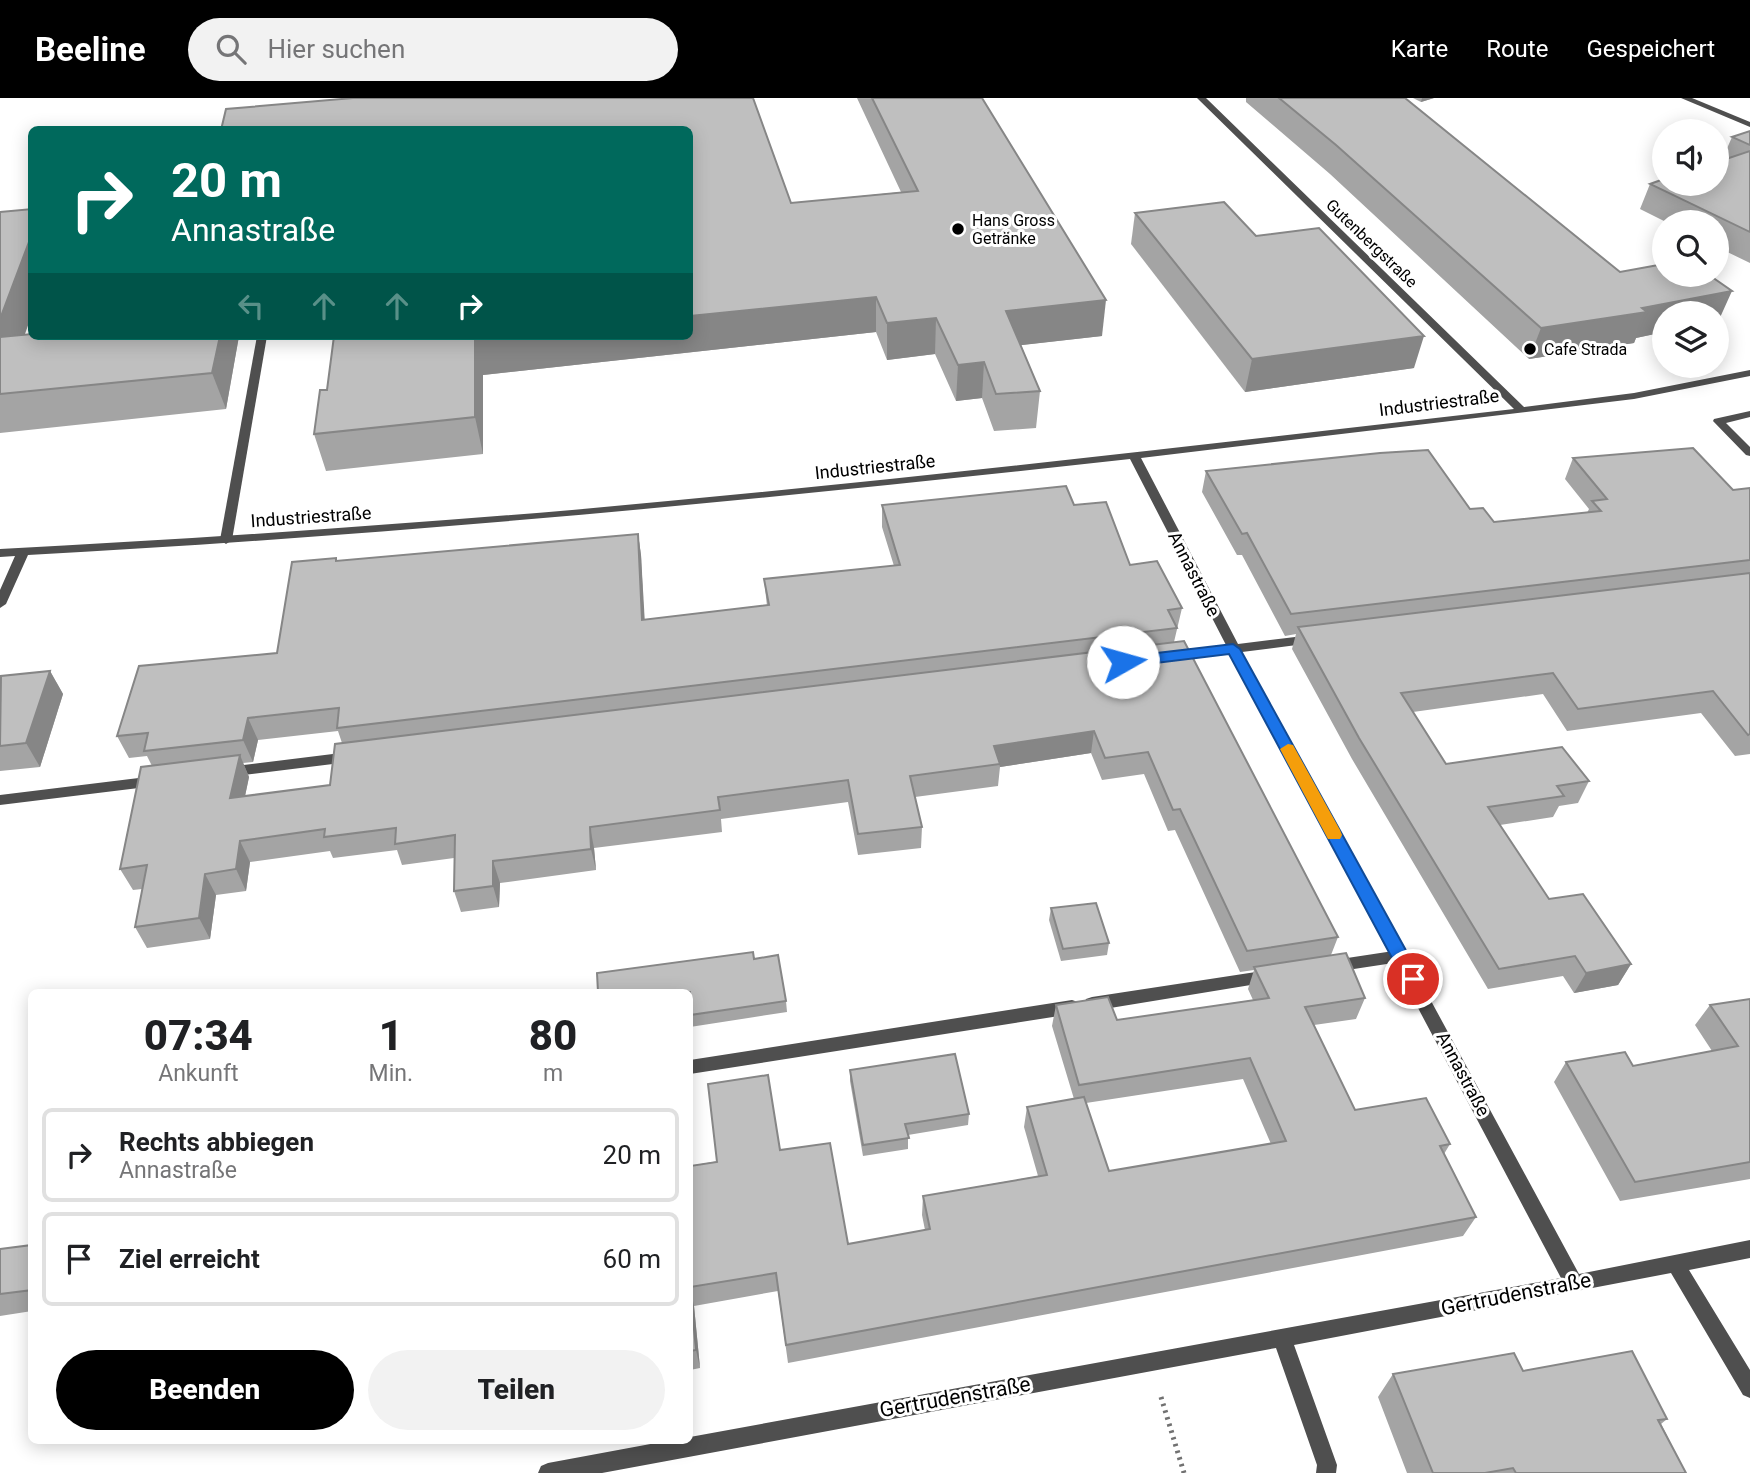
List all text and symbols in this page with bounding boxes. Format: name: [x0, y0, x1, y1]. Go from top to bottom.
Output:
search box: [188, 18, 678, 81]
text: Beeline: [35, 30, 146, 69]
icon: search: [212, 30, 250, 68]
text: Hier suchen: [268, 34, 405, 64]
text: Karte: [1391, 35, 1448, 63]
text: Route: [1486, 35, 1548, 63]
text: Gespeichert: [1586, 35, 1715, 63]
map controls: [1652, 119, 1729, 378]
button: sound: [1652, 119, 1729, 196]
text: 20 m: [171, 152, 282, 209]
icon: right: [56, 154, 147, 245]
street label: Gutenbergstraße: [1322, 195, 1421, 292]
button: search: [1652, 210, 1729, 287]
text: Annastraße: [171, 211, 335, 249]
place label: Hans Gross Getränke: [972, 211, 1055, 248]
marker: Hans Gross Getränke: [950, 221, 966, 237]
icon: left: [232, 287, 270, 325]
icon: ahead: [305, 287, 343, 325]
icon: ahead: [378, 287, 416, 325]
icon: right: [451, 287, 489, 325]
button: layers: [1652, 301, 1729, 378]
place label: Cafe Strada: [1544, 340, 1627, 359]
marker: Cafe Strada: [1522, 341, 1538, 357]
street label: Industriestraße: [1378, 385, 1500, 420]
street label: Industriestraße: [814, 450, 936, 483]
street label: Industriestraße: [250, 502, 372, 531]
street label: Annastraße: [1164, 528, 1225, 620]
position arrow: [1086, 625, 1160, 699]
pin: [1383, 949, 1443, 1009]
icon: arrive: [1394, 960, 1432, 998]
text: 07:34: [144, 1011, 253, 1060]
text: 1: [379, 1011, 403, 1060]
text: 80: [529, 1011, 577, 1060]
street label: Annastraße: [1432, 1028, 1494, 1119]
text: Ankunft: [158, 1060, 238, 1087]
text: Min.: [369, 1060, 413, 1087]
text: m: [543, 1060, 563, 1087]
text: Rechts abbiegen: [119, 1127, 314, 1157]
icon: right: [60, 1136, 98, 1174]
text: 20 m: [603, 1140, 661, 1170]
text: Annastraße: [119, 1157, 237, 1184]
icon: arrive: [60, 1240, 98, 1278]
text: Ziel erreicht: [119, 1244, 260, 1274]
text: 60 m: [603, 1244, 661, 1274]
street label: Gertrudenstraße: [1439, 1268, 1593, 1320]
button: Beenden: [56, 1350, 354, 1430]
button: Teilen: [368, 1350, 665, 1430]
street label: Gertrudenstraße: [878, 1372, 1032, 1422]

